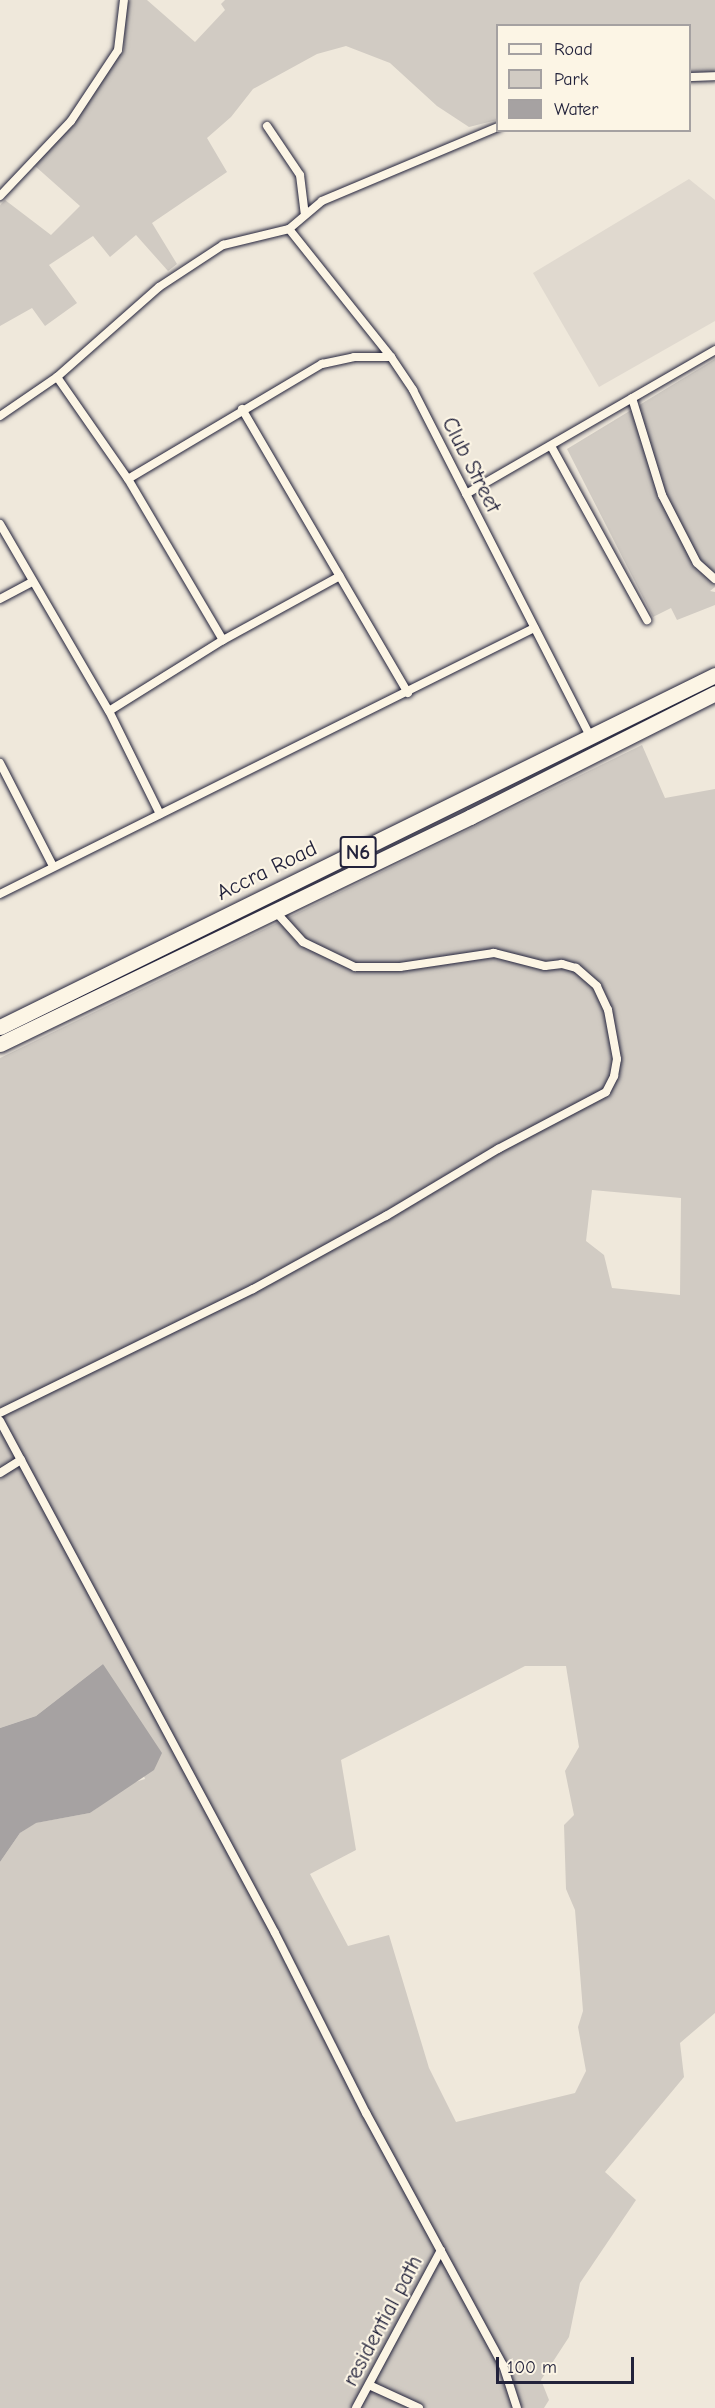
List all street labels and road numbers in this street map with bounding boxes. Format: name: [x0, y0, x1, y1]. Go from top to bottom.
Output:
street label: Club Street: [436, 413, 506, 517]
road number: N6: [338, 834, 378, 870]
street label: Accra Road: [212, 835, 322, 907]
street label: residential path: [337, 2251, 429, 2391]

